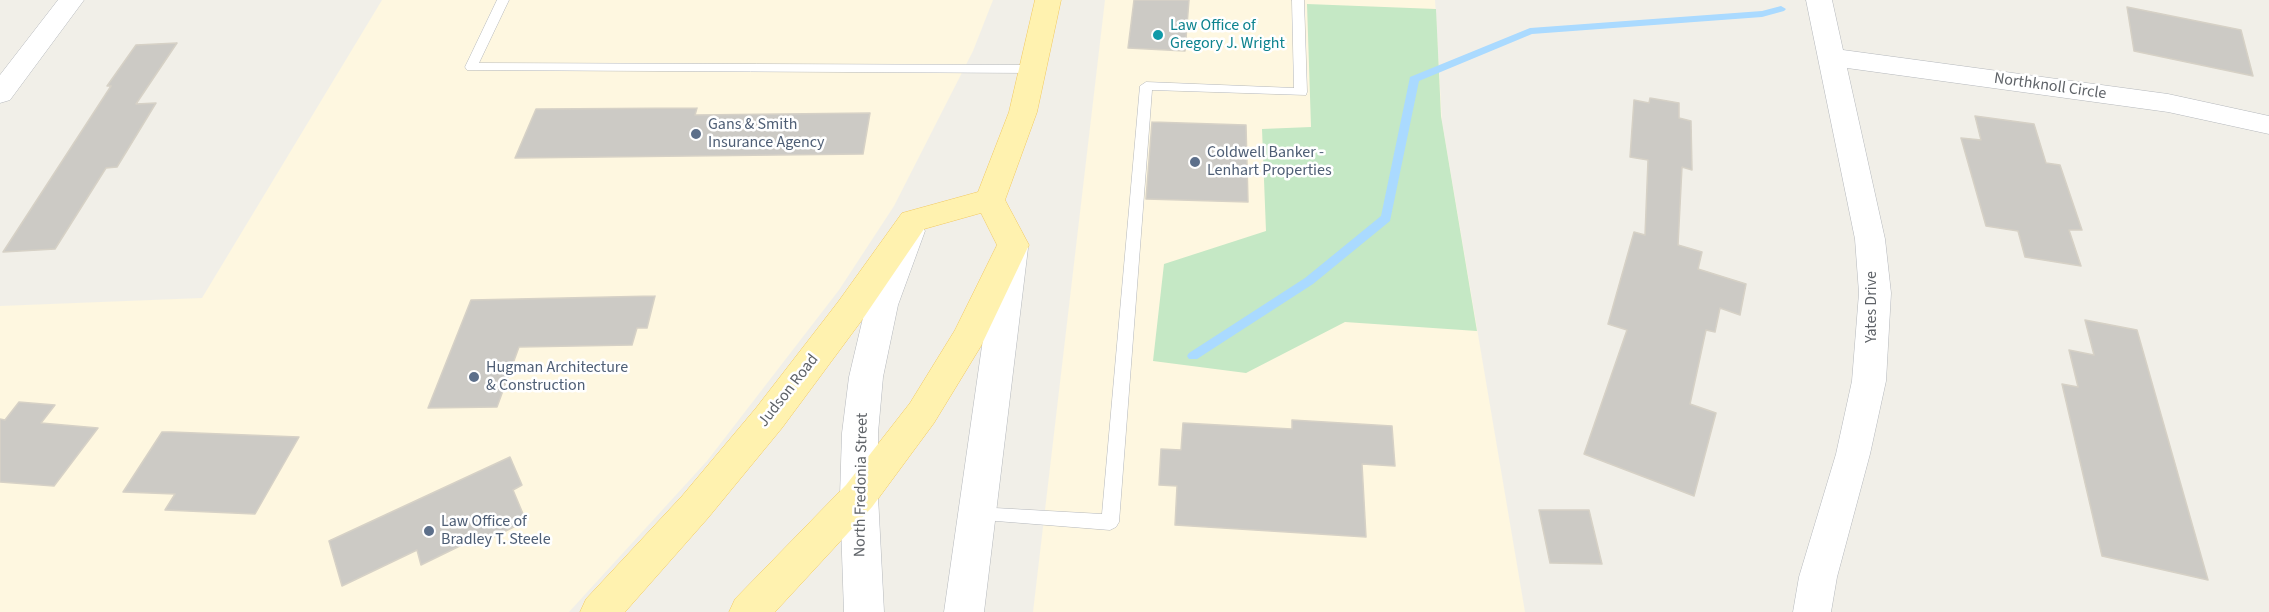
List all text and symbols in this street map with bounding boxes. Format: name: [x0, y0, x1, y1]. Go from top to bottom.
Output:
place label: Law Office of Gregory J. Wright: [1170, 16, 1285, 54]
marker: Law Office of Gregory J. Wright: [1151, 28, 1165, 42]
street label: Northknoll Circle: [1993, 70, 2107, 104]
place label: Gans & Smith Insurance Agency: [708, 115, 825, 153]
marker: Gans & Smith Insurance Agency: [689, 127, 703, 141]
place label: Coldwell Banker - Lenhart Properties: [1207, 143, 1332, 181]
marker: Coldwell Banker - Lenhart Properties: [1188, 155, 1202, 169]
street label: Yates Drive: [1862, 271, 1882, 343]
street label: Judson Road: [755, 351, 823, 431]
place label: Hugman Architecture & Construction: [486, 358, 628, 396]
marker: Hugman Architecture & Construction: [467, 370, 481, 384]
street label: North Fredonia Street: [851, 413, 873, 557]
place label: Law Office of Bradley T. Steele: [441, 512, 551, 550]
marker: Law Office of Bradley T. Steele: [422, 524, 436, 538]

